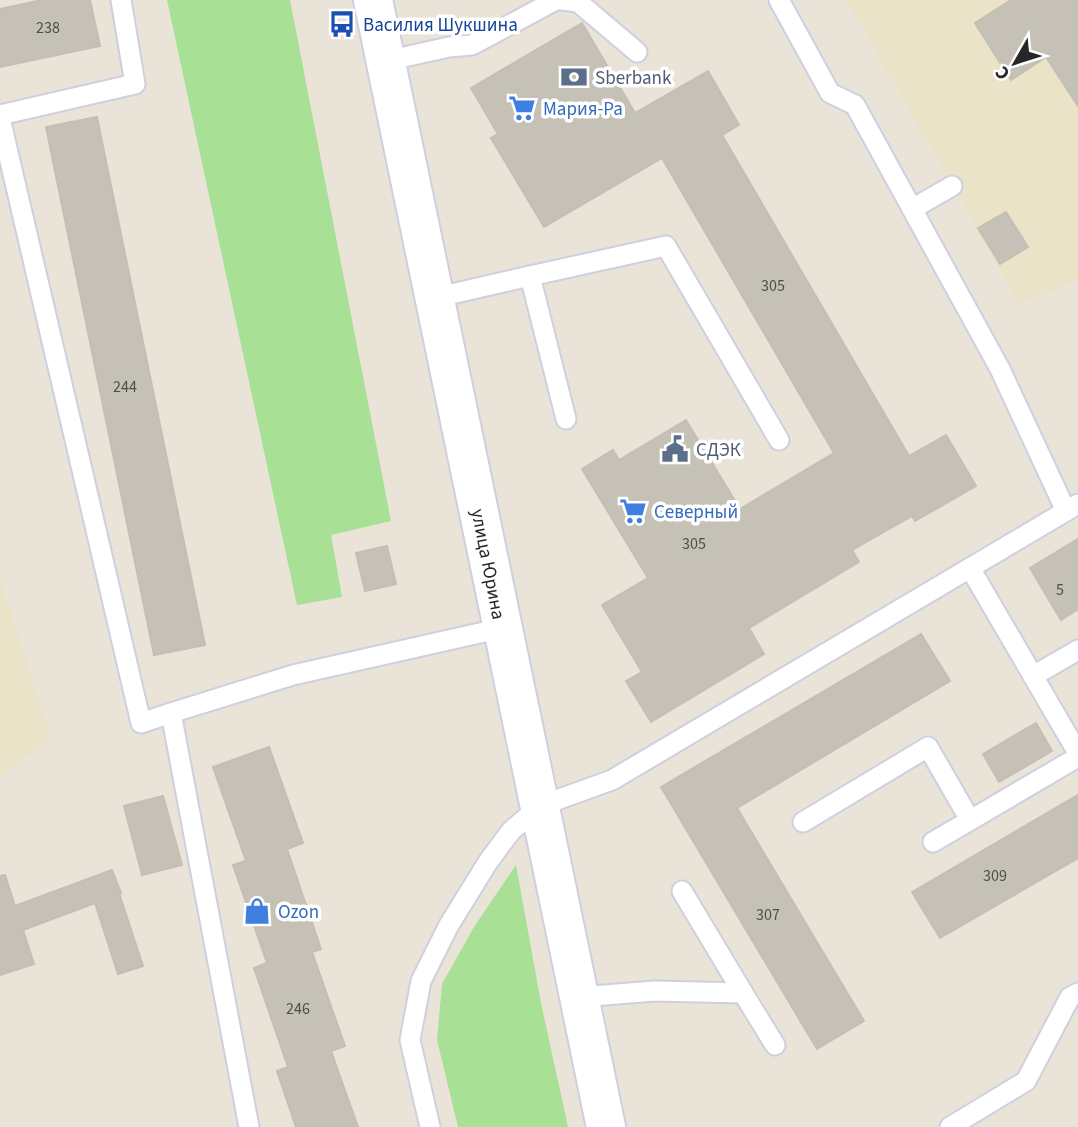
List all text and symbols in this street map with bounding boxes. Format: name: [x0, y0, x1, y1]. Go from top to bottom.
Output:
bus stop icon: Василия Шукшина: [327, 9, 357, 39]
place label: Василия Шукшина: [363, 12, 518, 39]
house number: 238: [36, 17, 60, 39]
north arrow: [980, 28, 1050, 98]
text: С: [989, 60, 1017, 86]
bank icon: Sberbank: [559, 62, 589, 92]
place label: Sberbank: [595, 65, 672, 92]
supermarket icon: Мария-Ра: [507, 93, 537, 123]
place label: Мария-Ра: [543, 96, 623, 123]
house number: 305: [761, 275, 785, 297]
house number: 244: [113, 376, 137, 398]
public building icon: СДЭК: [660, 434, 690, 464]
place label: СДЭК: [696, 437, 741, 464]
supermarket icon: Северный: [618, 496, 648, 526]
place label: Северный: [654, 499, 738, 526]
street label: улица Юрина: [464, 507, 512, 622]
house number: 305: [682, 533, 706, 555]
house number: 5: [1056, 579, 1064, 601]
house number: 309: [983, 865, 1007, 887]
shop icon: Ozon: [242, 896, 272, 926]
place label: Ozon: [278, 899, 319, 926]
house number: 307: [756, 904, 780, 926]
house number: 246: [286, 998, 310, 1020]

